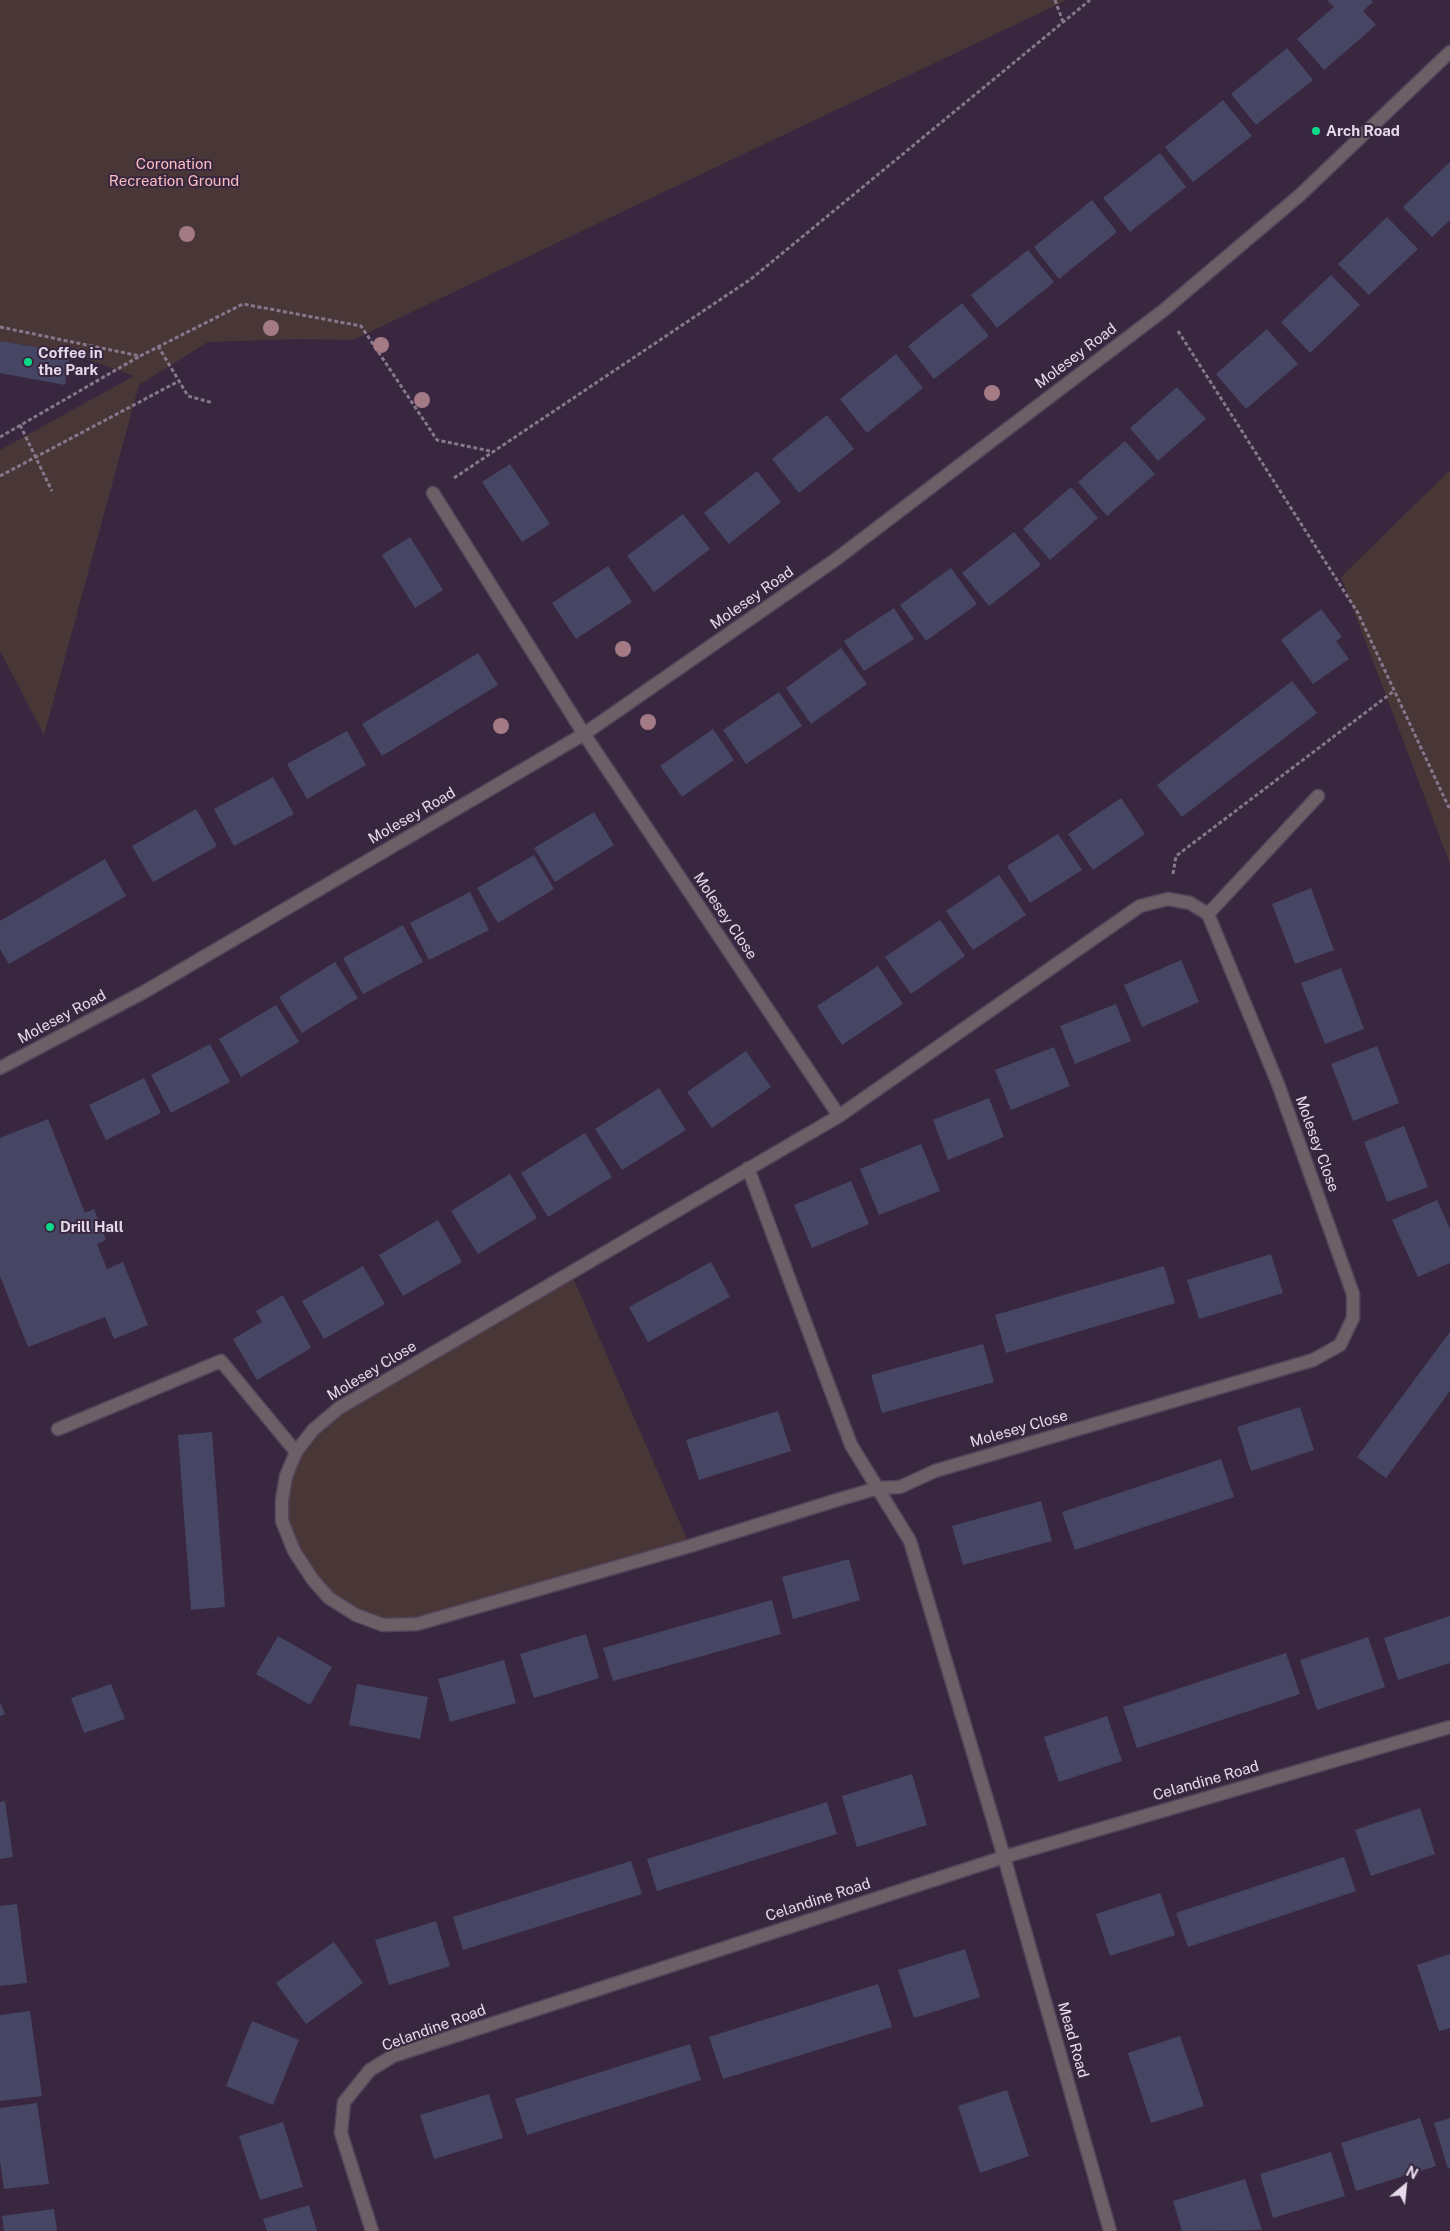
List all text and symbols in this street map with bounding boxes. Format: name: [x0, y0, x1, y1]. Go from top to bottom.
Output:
place label: Arch Road: [1326, 122, 1400, 140]
marker: Arch Road: [1310, 125, 1322, 137]
park label: Coronation Recreation Ground: [109, 155, 239, 190]
street label: Molesey Road: [1032, 319, 1120, 393]
place label: Coffee in the Park: [38, 344, 103, 379]
marker: Coffee in the Park: [22, 356, 34, 368]
street label: Molesey Road: [707, 563, 797, 633]
street label: Molesey Road: [365, 784, 459, 848]
street label: Molesey Close: [689, 869, 761, 963]
street label: Molesey Road: [15, 986, 109, 1048]
street label: Molesey Close: [1291, 1093, 1343, 1195]
place label: Drill Hall: [60, 1218, 124, 1236]
marker: Drill Hall: [44, 1221, 56, 1233]
street label: Molesey Close: [324, 1337, 420, 1405]
street label: Molesey Close: [968, 1406, 1070, 1452]
street label: Celandine Road: [1151, 1757, 1261, 1805]
street label: Celandine Road: [763, 1875, 873, 1925]
street label: Mead Road: [1054, 2000, 1092, 2080]
street label: Celandine Road: [380, 2001, 488, 2055]
north arrow: [1380, 2161, 1430, 2211]
text: N: [1403, 2163, 1421, 2182]

